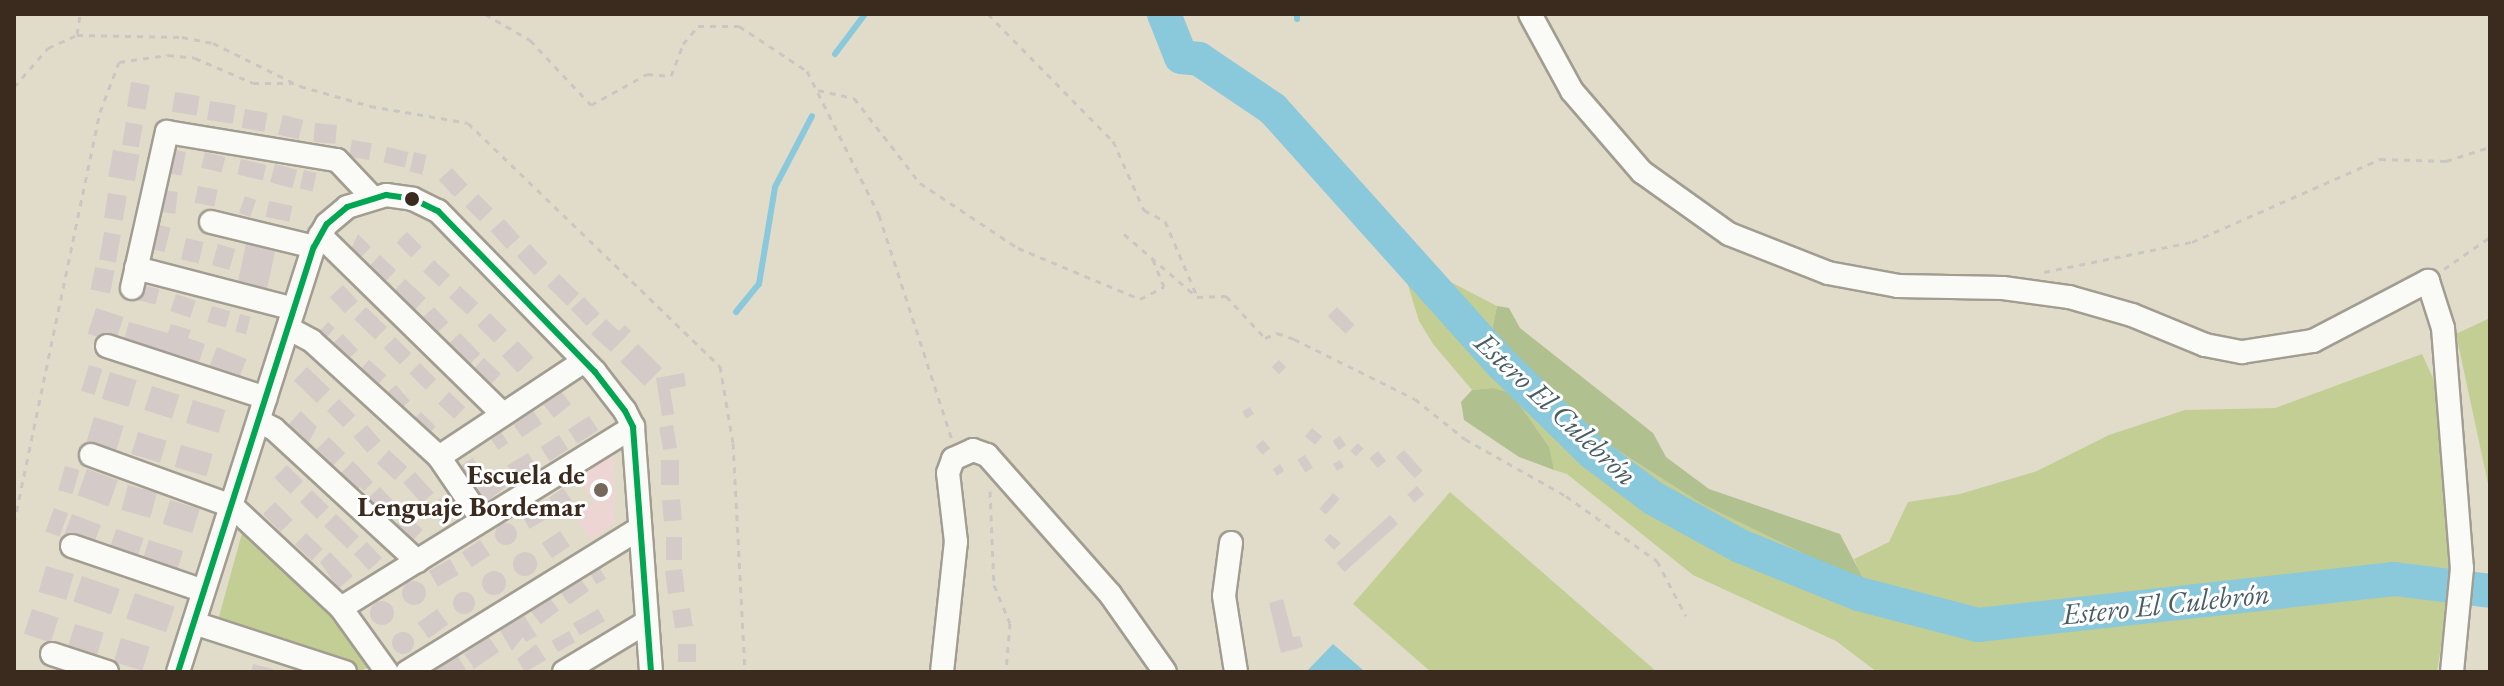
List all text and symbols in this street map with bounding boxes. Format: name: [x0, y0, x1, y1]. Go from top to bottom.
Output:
unlabelled marker: [404, 191, 420, 207]
water label: Estero El Culebrón: [1467, 325, 1645, 493]
place label: Escuela de Lenguaje Bordemar: [357, 457, 585, 523]
marker: Escuela de Lenguaje Bordemar: [592, 481, 610, 499]
water label: Estero El Culebrón: [2060, 575, 2272, 633]

